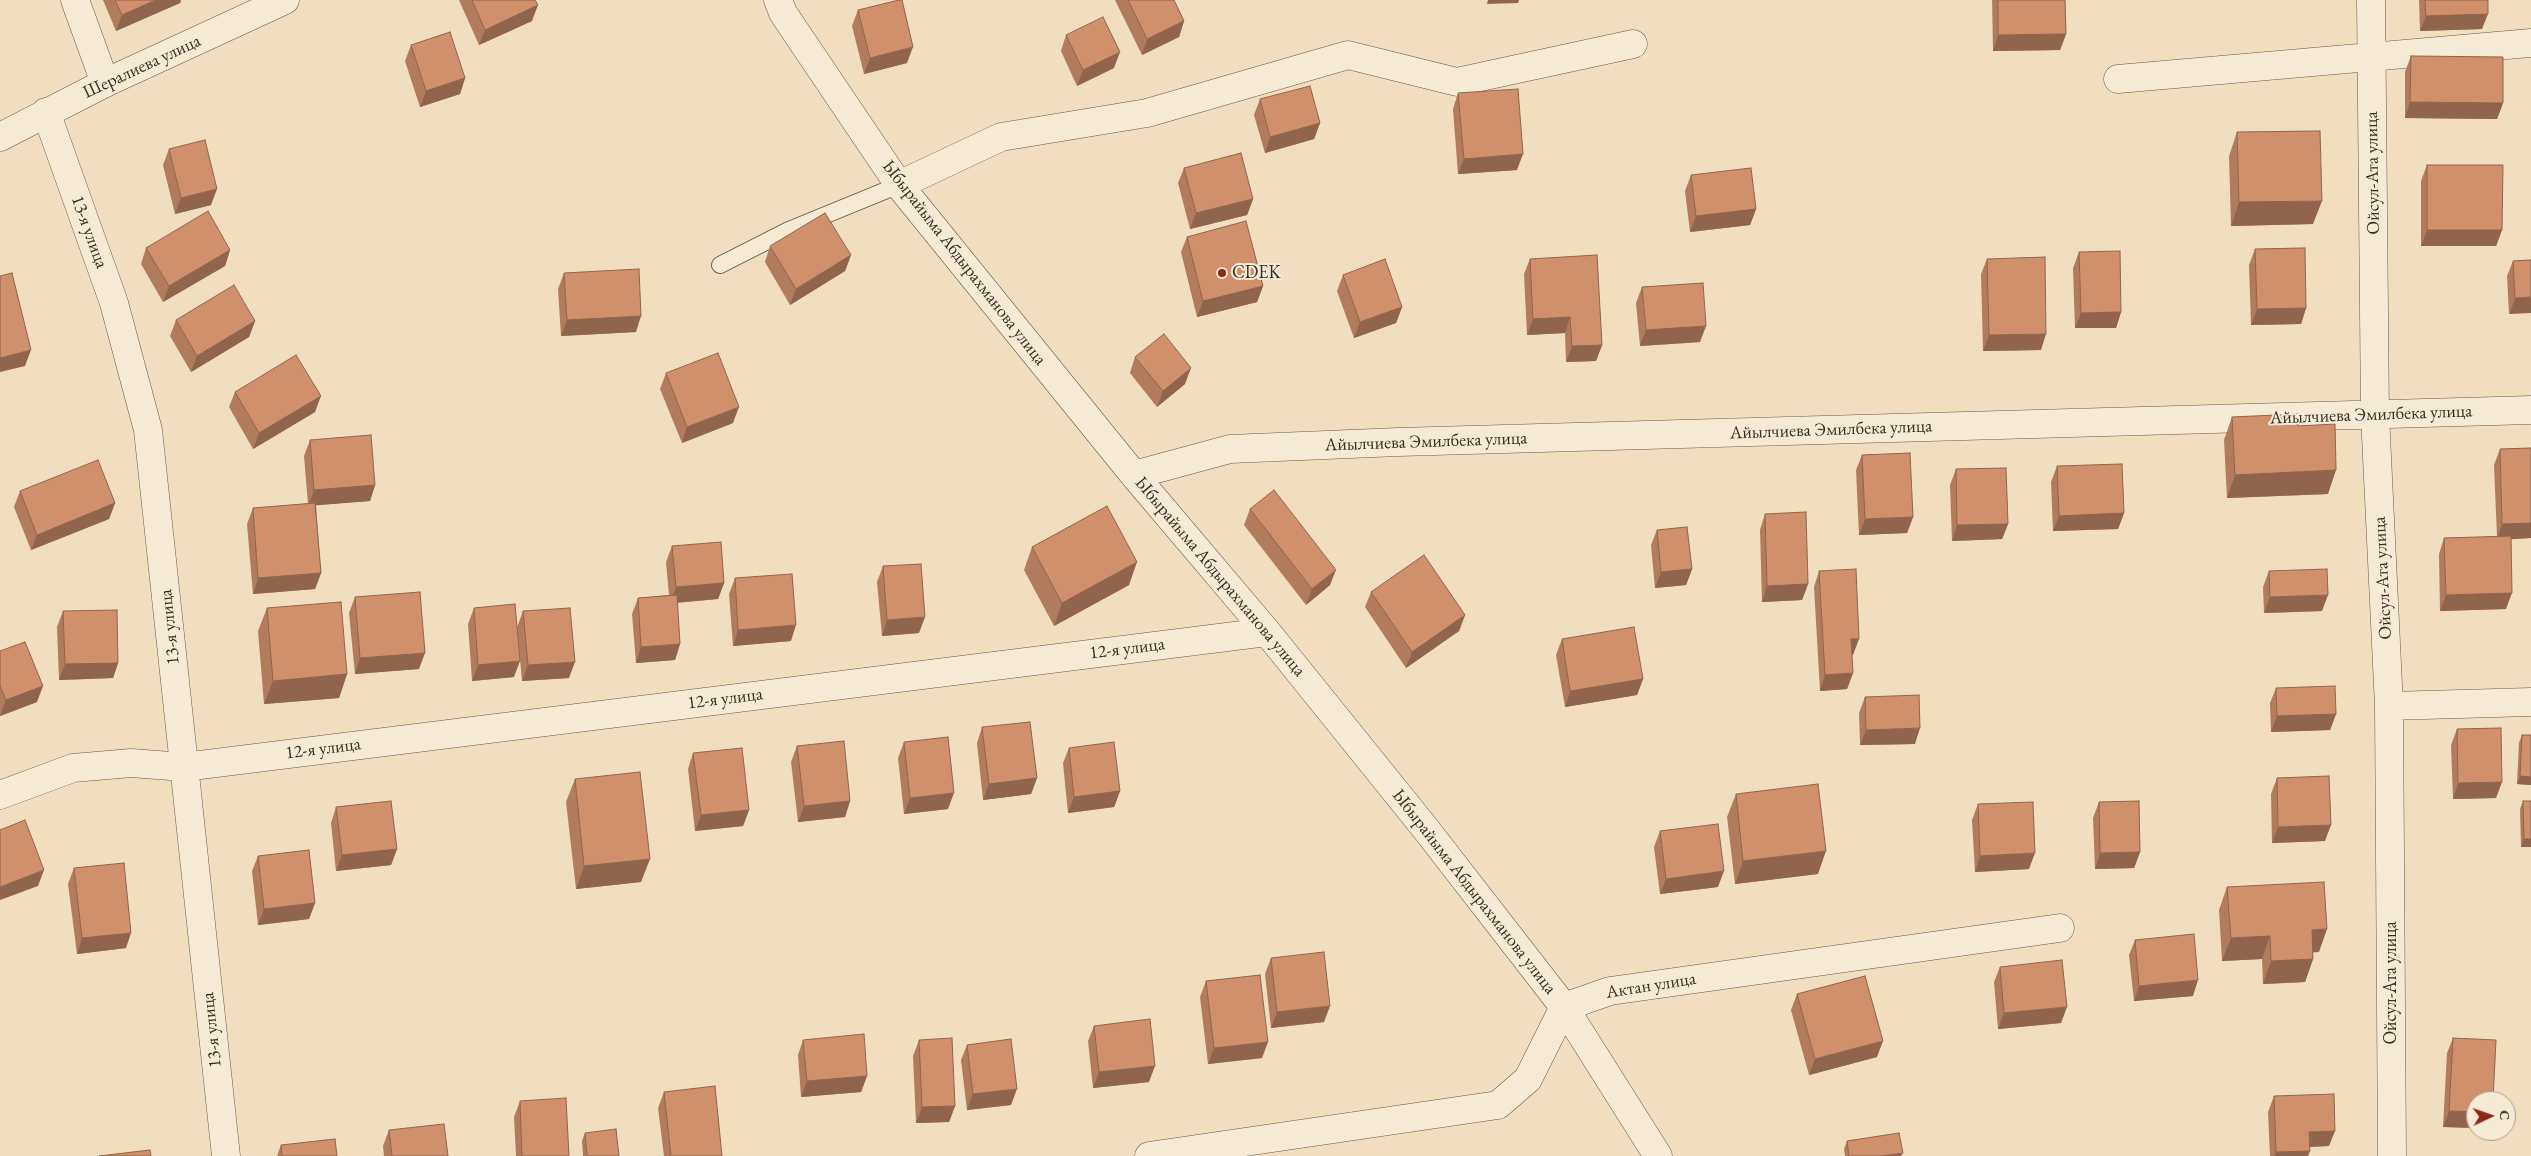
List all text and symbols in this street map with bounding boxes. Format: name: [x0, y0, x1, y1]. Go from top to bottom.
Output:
street label: Шералиева улица: [80, 30, 204, 104]
street label: Ойсул-Ата улица: [2361, 111, 2385, 235]
street label: Ыбырайыма Абдырахманова улица: [877, 156, 1051, 370]
street label: 13-я улица: [66, 193, 112, 271]
place label: CDEK: [1232, 262, 1281, 284]
marker: CDEK: [1216, 267, 1228, 279]
street label: Айылчиева Эмилбека улица: [2269, 401, 2473, 429]
street label: Айылчиева Эмилбека улица: [1729, 416, 1933, 444]
street label: Айылчиева Эмилбека улица: [1324, 428, 1528, 456]
street label: Ыбырайыма Абдырахманова улица: [1130, 473, 1310, 681]
street label: Ойсул-Ата улица: [2369, 516, 2397, 640]
street label: 13-я улица: [155, 588, 185, 666]
street label: 12-я улица: [1088, 634, 1166, 664]
street label: 12-я улица: [686, 684, 764, 714]
street label: 12-я улица: [284, 734, 362, 764]
street label: Ыбырайыма Абдырахманова улица: [1387, 785, 1561, 999]
street label: Ойсул-Ата улица: [2380, 921, 2402, 1045]
street label: Актан улица: [1605, 968, 1697, 1004]
street label: 13-я улица: [197, 991, 227, 1069]
north arrow: [2466, 1091, 2516, 1141]
text: С: [2496, 1110, 2514, 1121]

